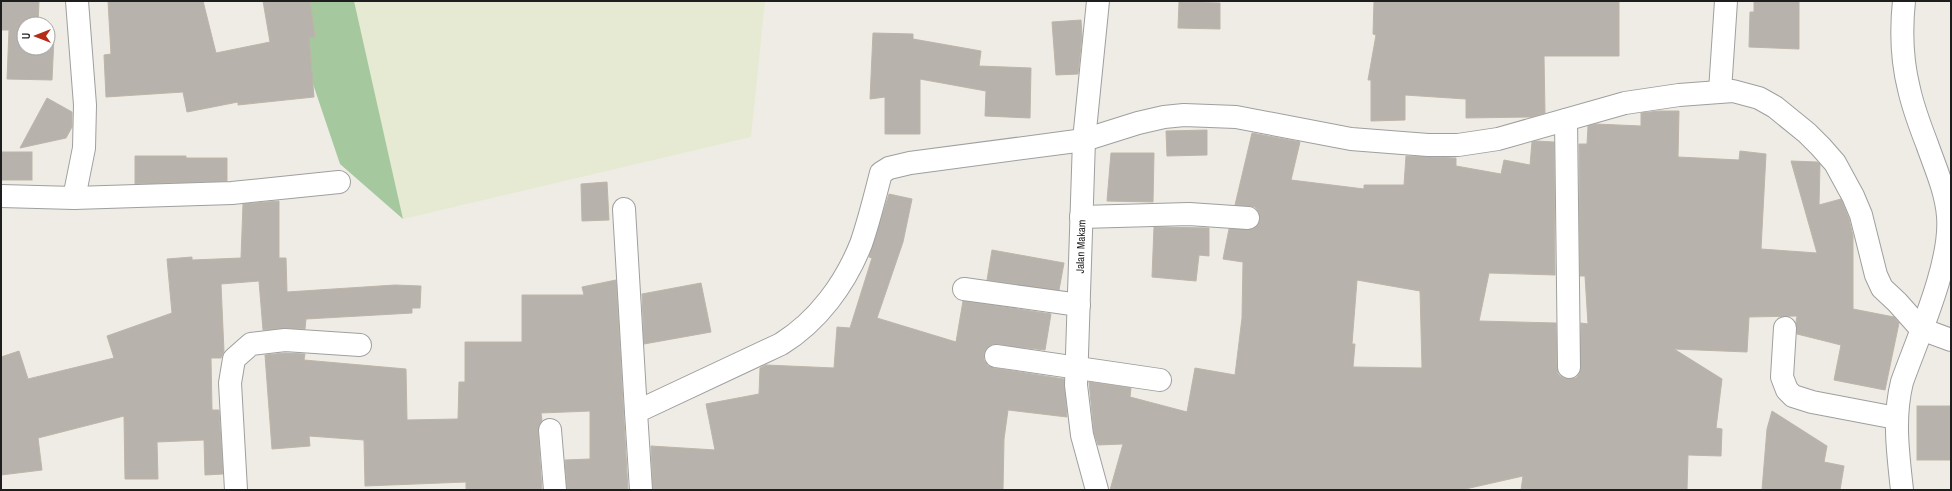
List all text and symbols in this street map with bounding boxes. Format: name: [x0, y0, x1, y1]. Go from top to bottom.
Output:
north arrow: [16, 16, 56, 56]
text: U: [19, 33, 33, 39]
street label: Jalan Makam: [1073, 219, 1088, 274]

